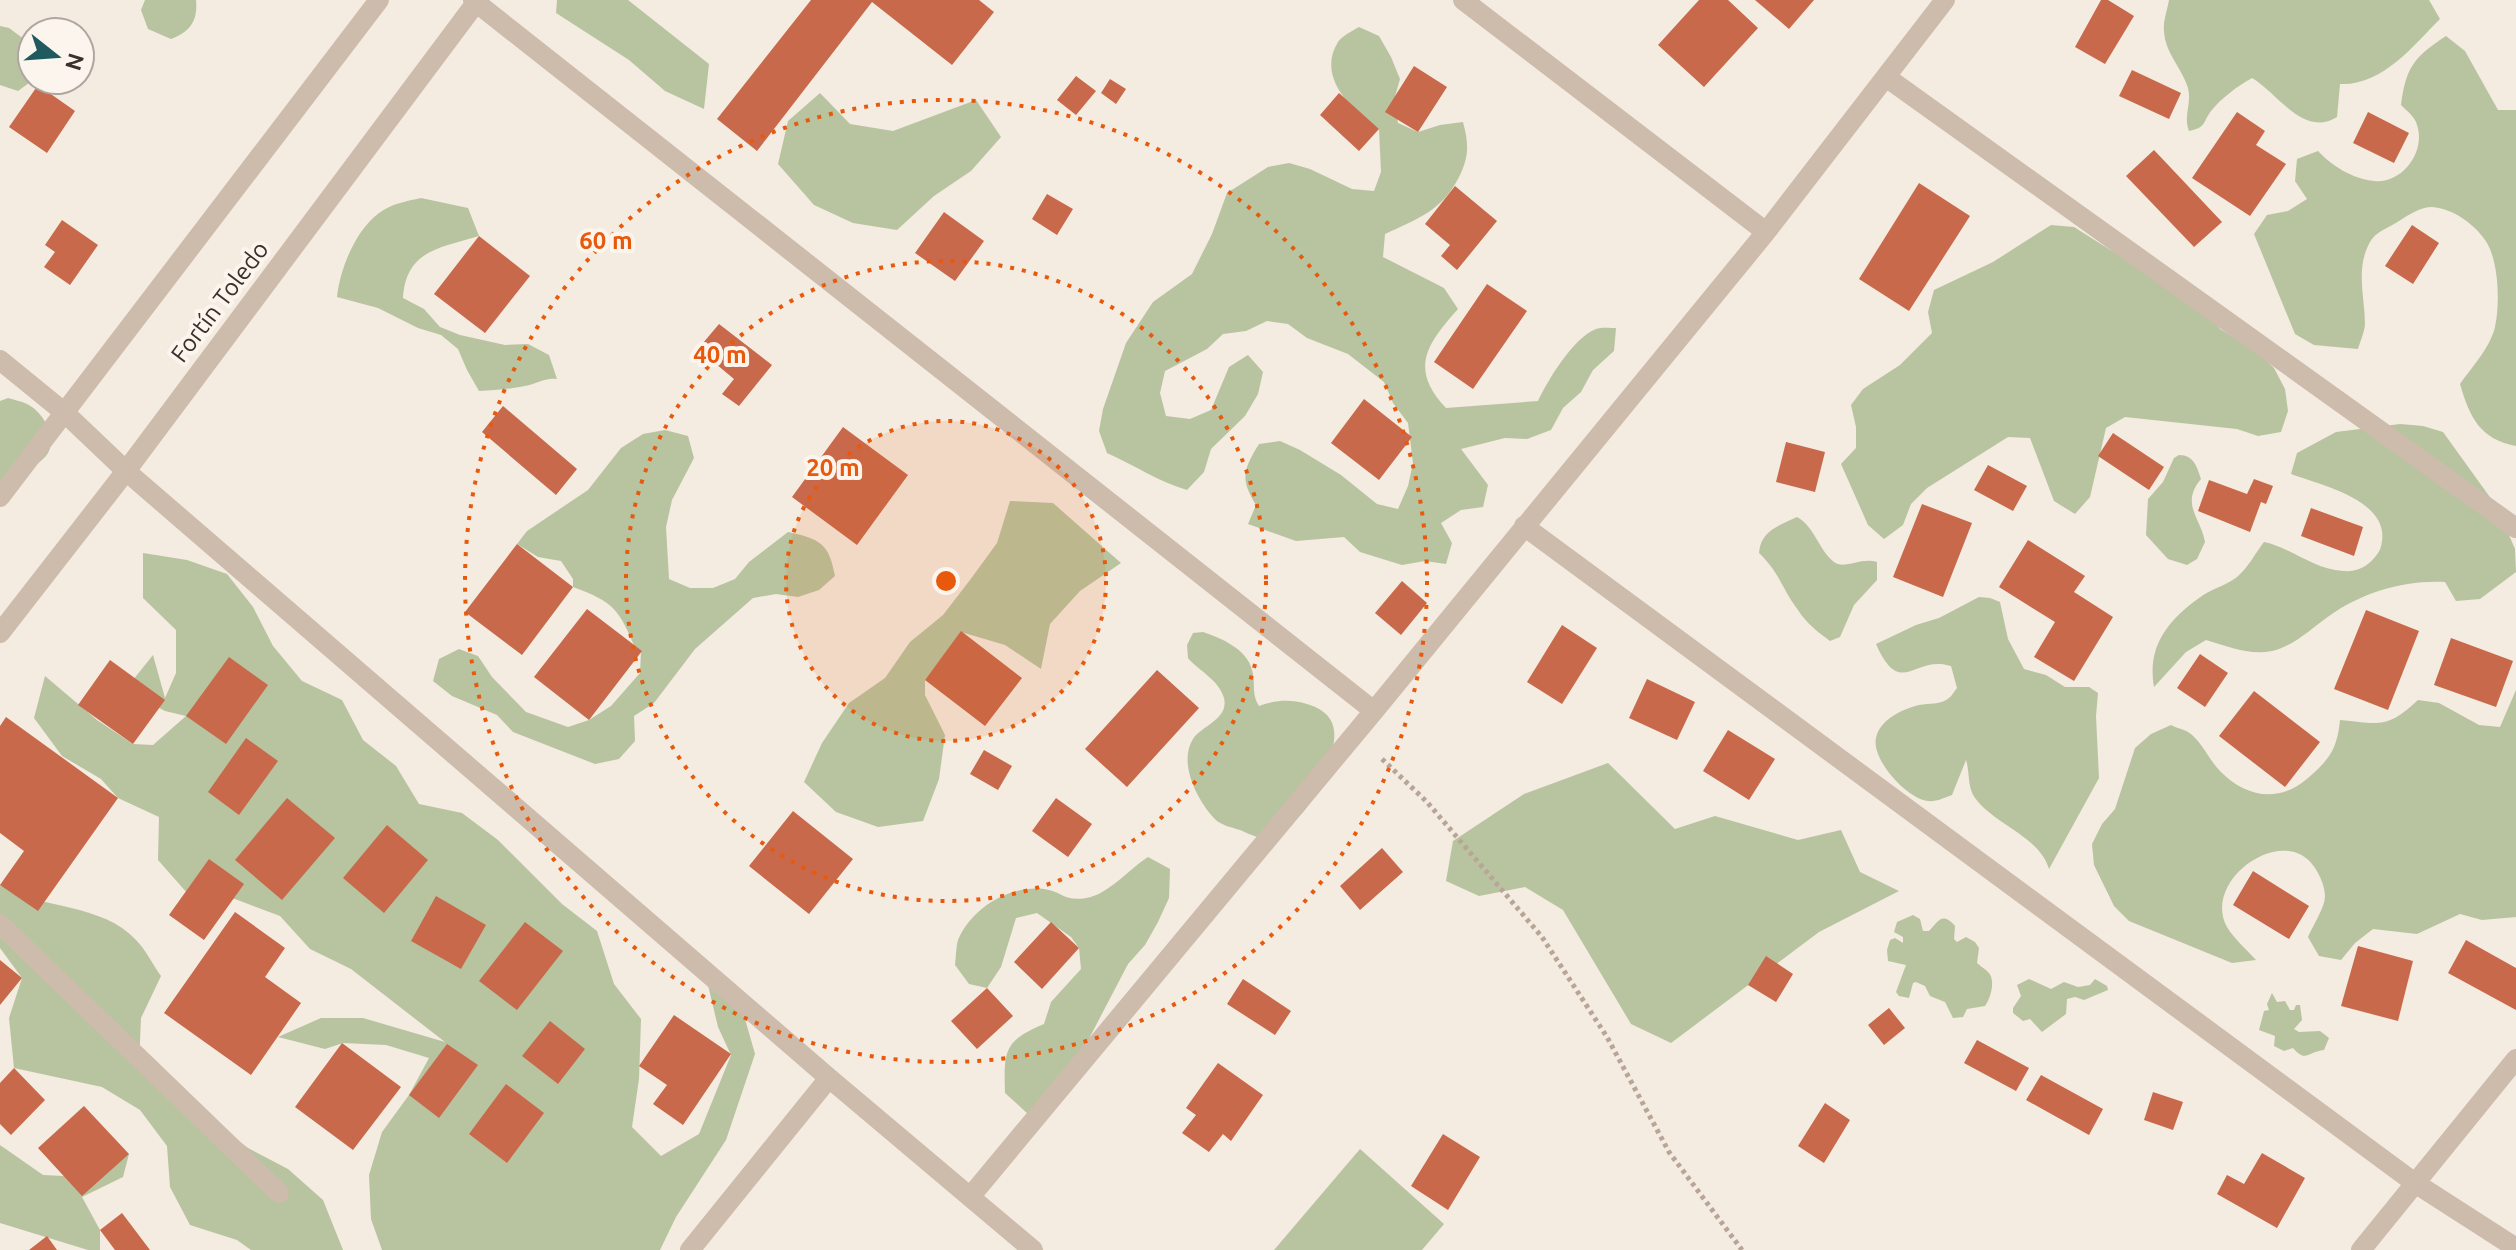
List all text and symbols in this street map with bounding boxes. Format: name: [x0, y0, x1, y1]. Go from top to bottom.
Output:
north arrow: [16, 16, 96, 96]
text: N: [61, 50, 90, 74]
text: 60 m: [579, 227, 633, 254]
street label: Fortín Toledo: [165, 236, 274, 367]
text: 40 m: [693, 341, 747, 368]
text: 20 m: [806, 454, 860, 481]
centre of rings: [932, 567, 960, 595]

